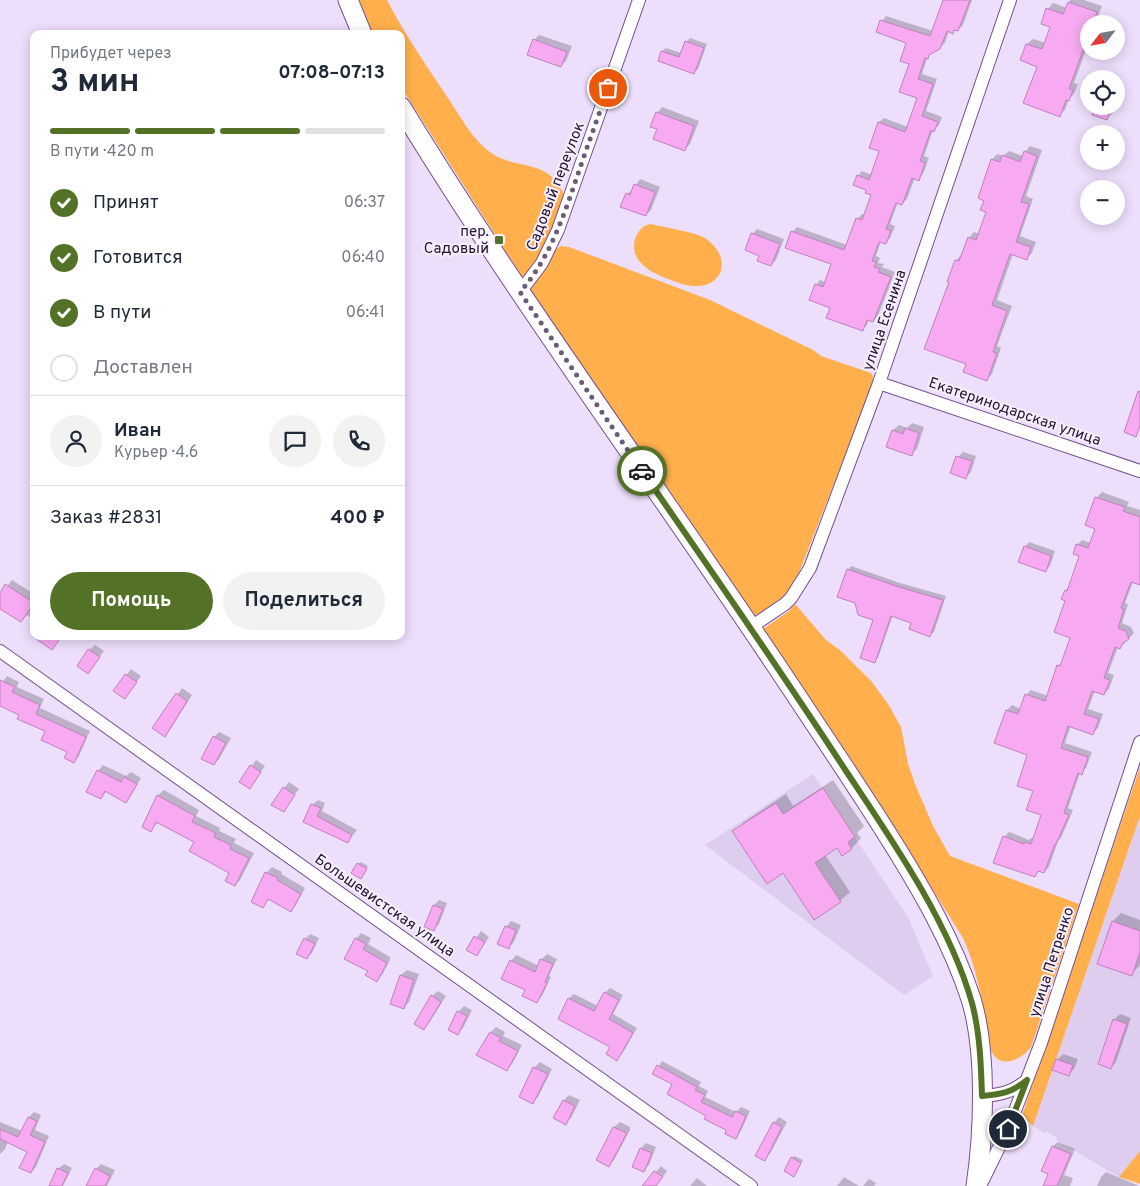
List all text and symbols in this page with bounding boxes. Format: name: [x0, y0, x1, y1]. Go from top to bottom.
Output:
north arrow: [1080, 15, 1125, 60]
map controls: [1080, 15, 1125, 225]
text: Прибудет через: [50, 44, 172, 64]
text: 07:08–07:13: [278, 61, 385, 85]
text: 3 мин: [50, 63, 140, 103]
pin: [587, 67, 629, 109]
button: locate: [1080, 70, 1125, 115]
icon: bag: [594, 74, 622, 102]
street label: Садовый переулок: [523, 119, 590, 254]
button: +: [1080, 125, 1125, 170]
text: В пути · 420 m: [50, 142, 154, 162]
button: −: [1080, 180, 1125, 225]
icon: check: [50, 189, 78, 217]
text: Принят: [93, 191, 159, 215]
text: 06:37: [344, 193, 385, 213]
place label: пер. Садовый: [424, 223, 489, 259]
marker: пер. Садовый: [493, 234, 505, 246]
icon: check: [50, 244, 78, 272]
text: Готовится: [93, 246, 183, 270]
text: 06:40: [341, 248, 385, 268]
street label: улица Есенина: [859, 267, 912, 373]
icon: check: [50, 299, 78, 327]
text: В пути: [93, 301, 151, 325]
text: 06:41: [346, 303, 385, 323]
text: Доставлен: [93, 356, 193, 380]
street label: Екатеринодарская улица: [926, 374, 1103, 451]
button: person: [50, 415, 102, 467]
button: chat: [269, 415, 321, 467]
button: phone: [333, 415, 385, 467]
text: Иван: [114, 419, 162, 443]
text: Курьер · 4.6: [114, 443, 198, 463]
courier: [617, 446, 667, 496]
icon: car: [628, 457, 656, 485]
text: Заказ #2831: [50, 506, 162, 530]
text: 400 ₽: [331, 506, 385, 530]
button: Помощь: [50, 572, 213, 630]
button: Поделиться: [223, 572, 385, 630]
street label: Большевистская улица: [310, 851, 458, 962]
street label: улица Петренко: [1026, 905, 1079, 1020]
pin: [987, 1108, 1029, 1150]
icon: home: [994, 1115, 1022, 1143]

